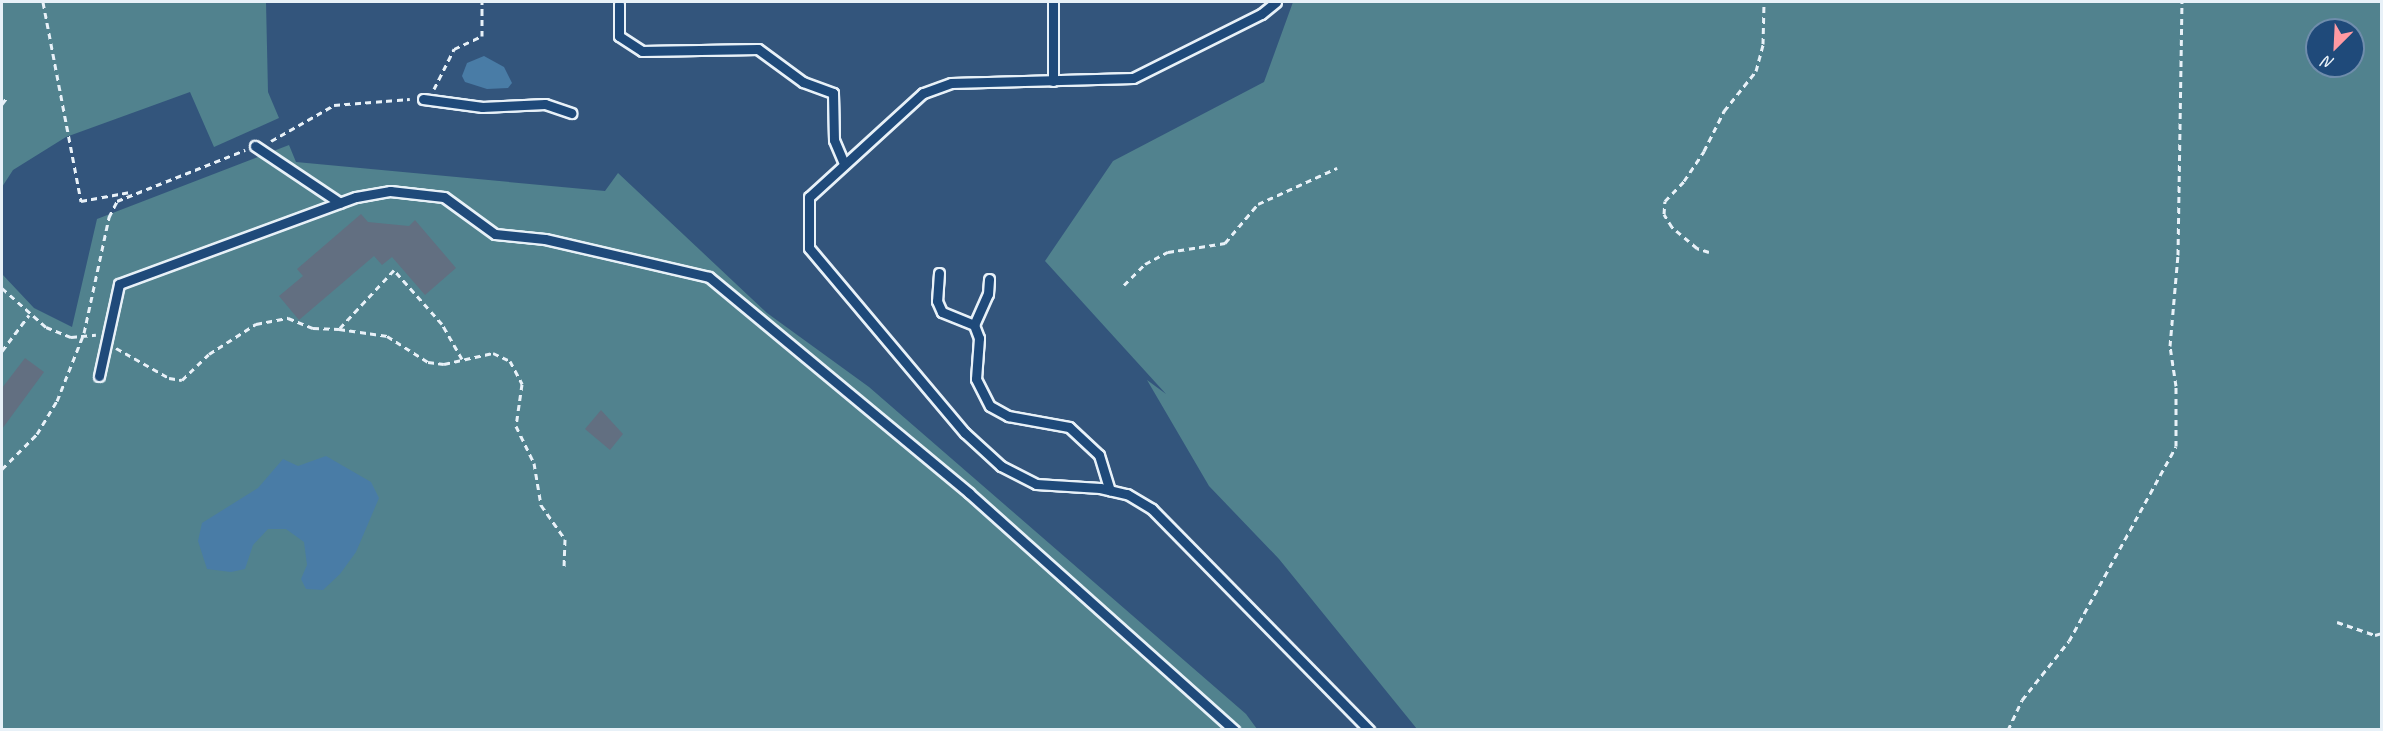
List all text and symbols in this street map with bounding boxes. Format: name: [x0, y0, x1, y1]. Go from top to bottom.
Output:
north arrow: [2305, 18, 2365, 78]
text: N: [2320, 51, 2337, 74]

